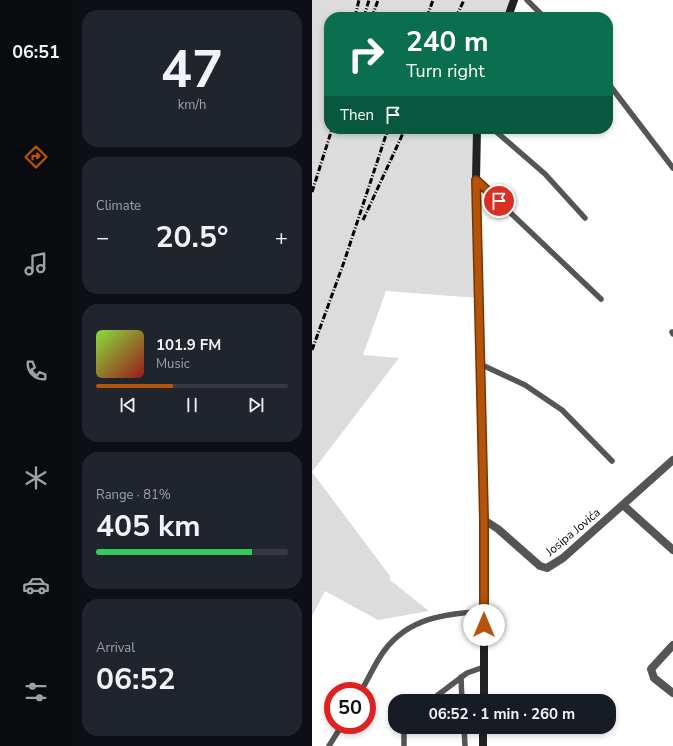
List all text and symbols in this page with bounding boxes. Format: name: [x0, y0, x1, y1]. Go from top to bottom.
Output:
text: 240 m: [406, 23, 489, 61]
icon: right: [340, 28, 392, 80]
text: 47: [161, 34, 223, 105]
text: 06:51: [12, 40, 60, 64]
text: Turn right: [406, 59, 485, 83]
text: km/h: [178, 96, 206, 114]
icon: arrive: [382, 104, 404, 126]
text: Then: [340, 105, 374, 125]
icon: directions: [22, 143, 50, 171]
pin: [482, 184, 516, 218]
icon: arrive: [488, 190, 510, 212]
text: Climate: [96, 197, 141, 215]
text: 20.5°: [156, 217, 228, 258]
text: −: [96, 223, 109, 253]
text: +: [275, 223, 288, 253]
icon: music: [22, 250, 50, 278]
text: 101.9 FM: [156, 335, 221, 355]
text: Music: [156, 355, 190, 373]
icon: phone: [22, 357, 50, 385]
icon: previous: [117, 394, 139, 416]
icon: pause: [181, 394, 203, 416]
icon: next: [245, 394, 267, 416]
icon: climate: [22, 464, 50, 492]
text: Range · 81%: [96, 486, 171, 504]
street label: Josipa Jovića: [541, 504, 604, 560]
text: 405 km: [96, 506, 201, 547]
icon: car: [22, 571, 50, 599]
position arrow: [463, 604, 505, 646]
text: Arrival: [96, 639, 135, 657]
text: 06:52: [96, 659, 175, 700]
icon: filters: [22, 678, 50, 706]
speed limit sign: 50: [324, 682, 376, 734]
text: 06:52 · 1 min · 260 m: [429, 704, 575, 724]

